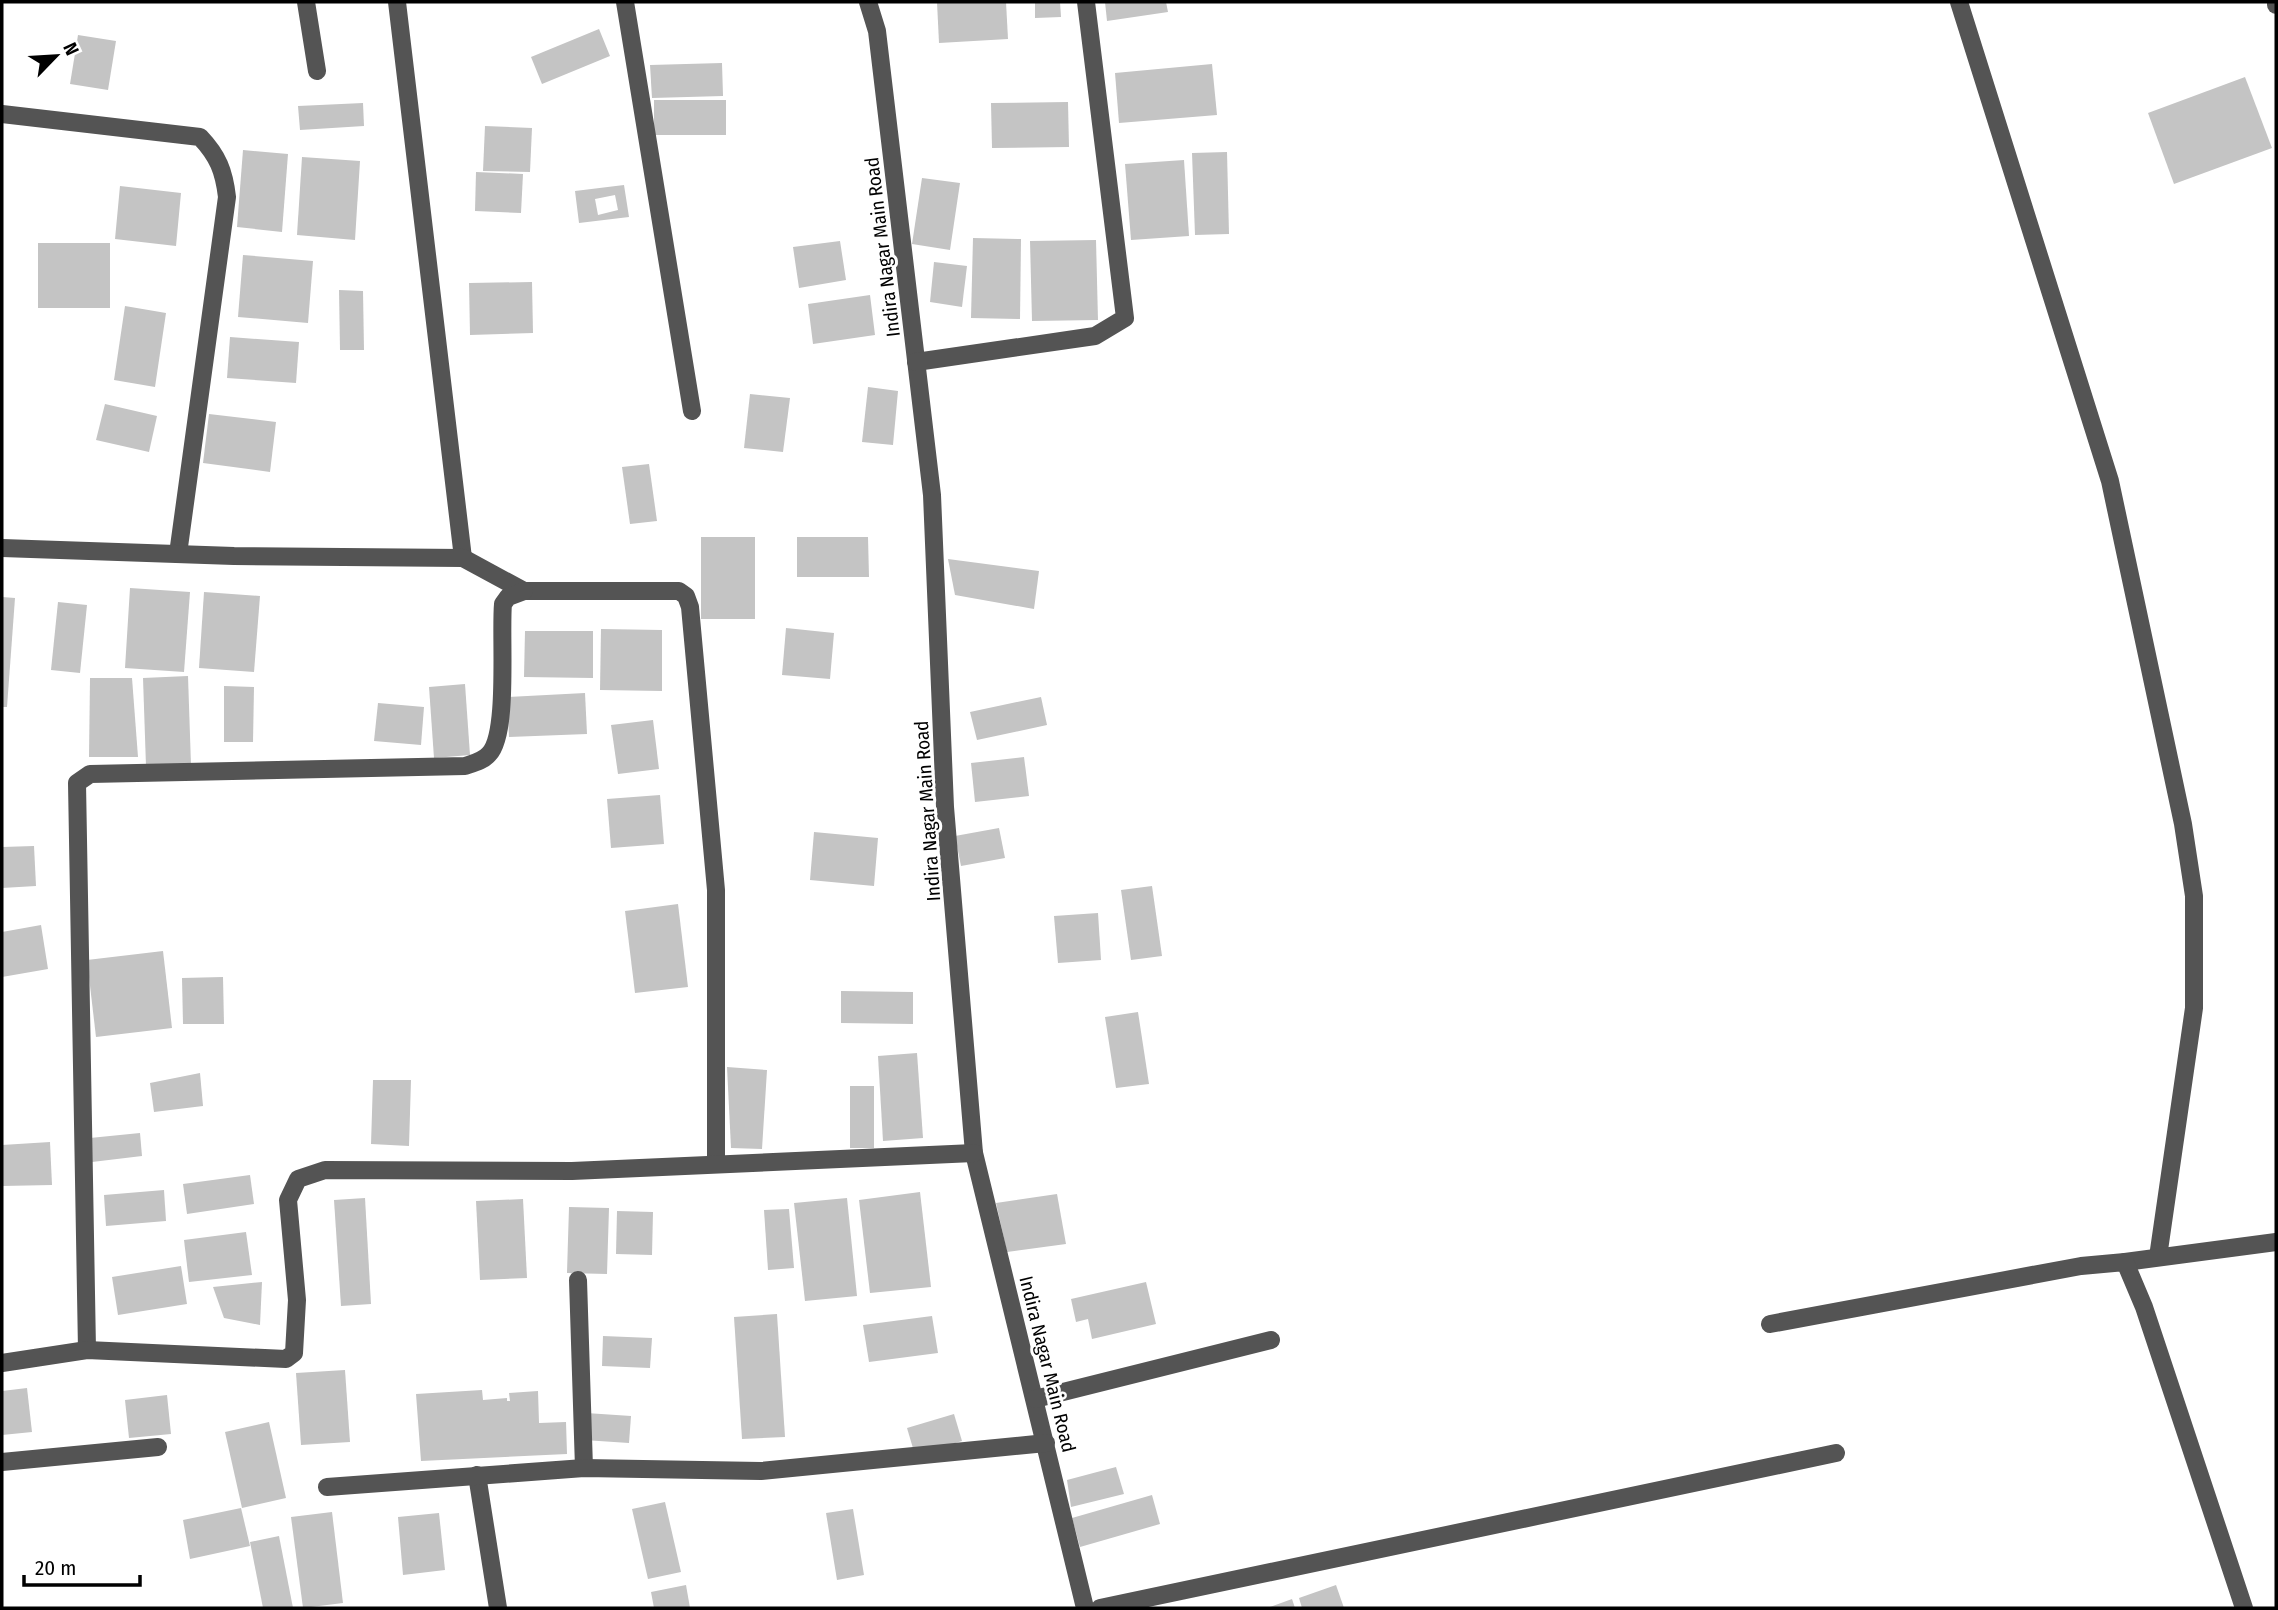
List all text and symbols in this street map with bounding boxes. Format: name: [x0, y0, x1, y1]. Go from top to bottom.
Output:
north arrow: [21, 21, 91, 91]
text: N: [58, 39, 84, 59]
street label: Indira Nagar Main Road: [860, 156, 905, 338]
street label: Indira Nagar Main Road: [910, 720, 945, 902]
street label: Indira Nagar Main Road: [1014, 1274, 1081, 1455]
scale bar: [24, 1544, 140, 1588]
text: 20 m: [35, 1555, 76, 1581]

